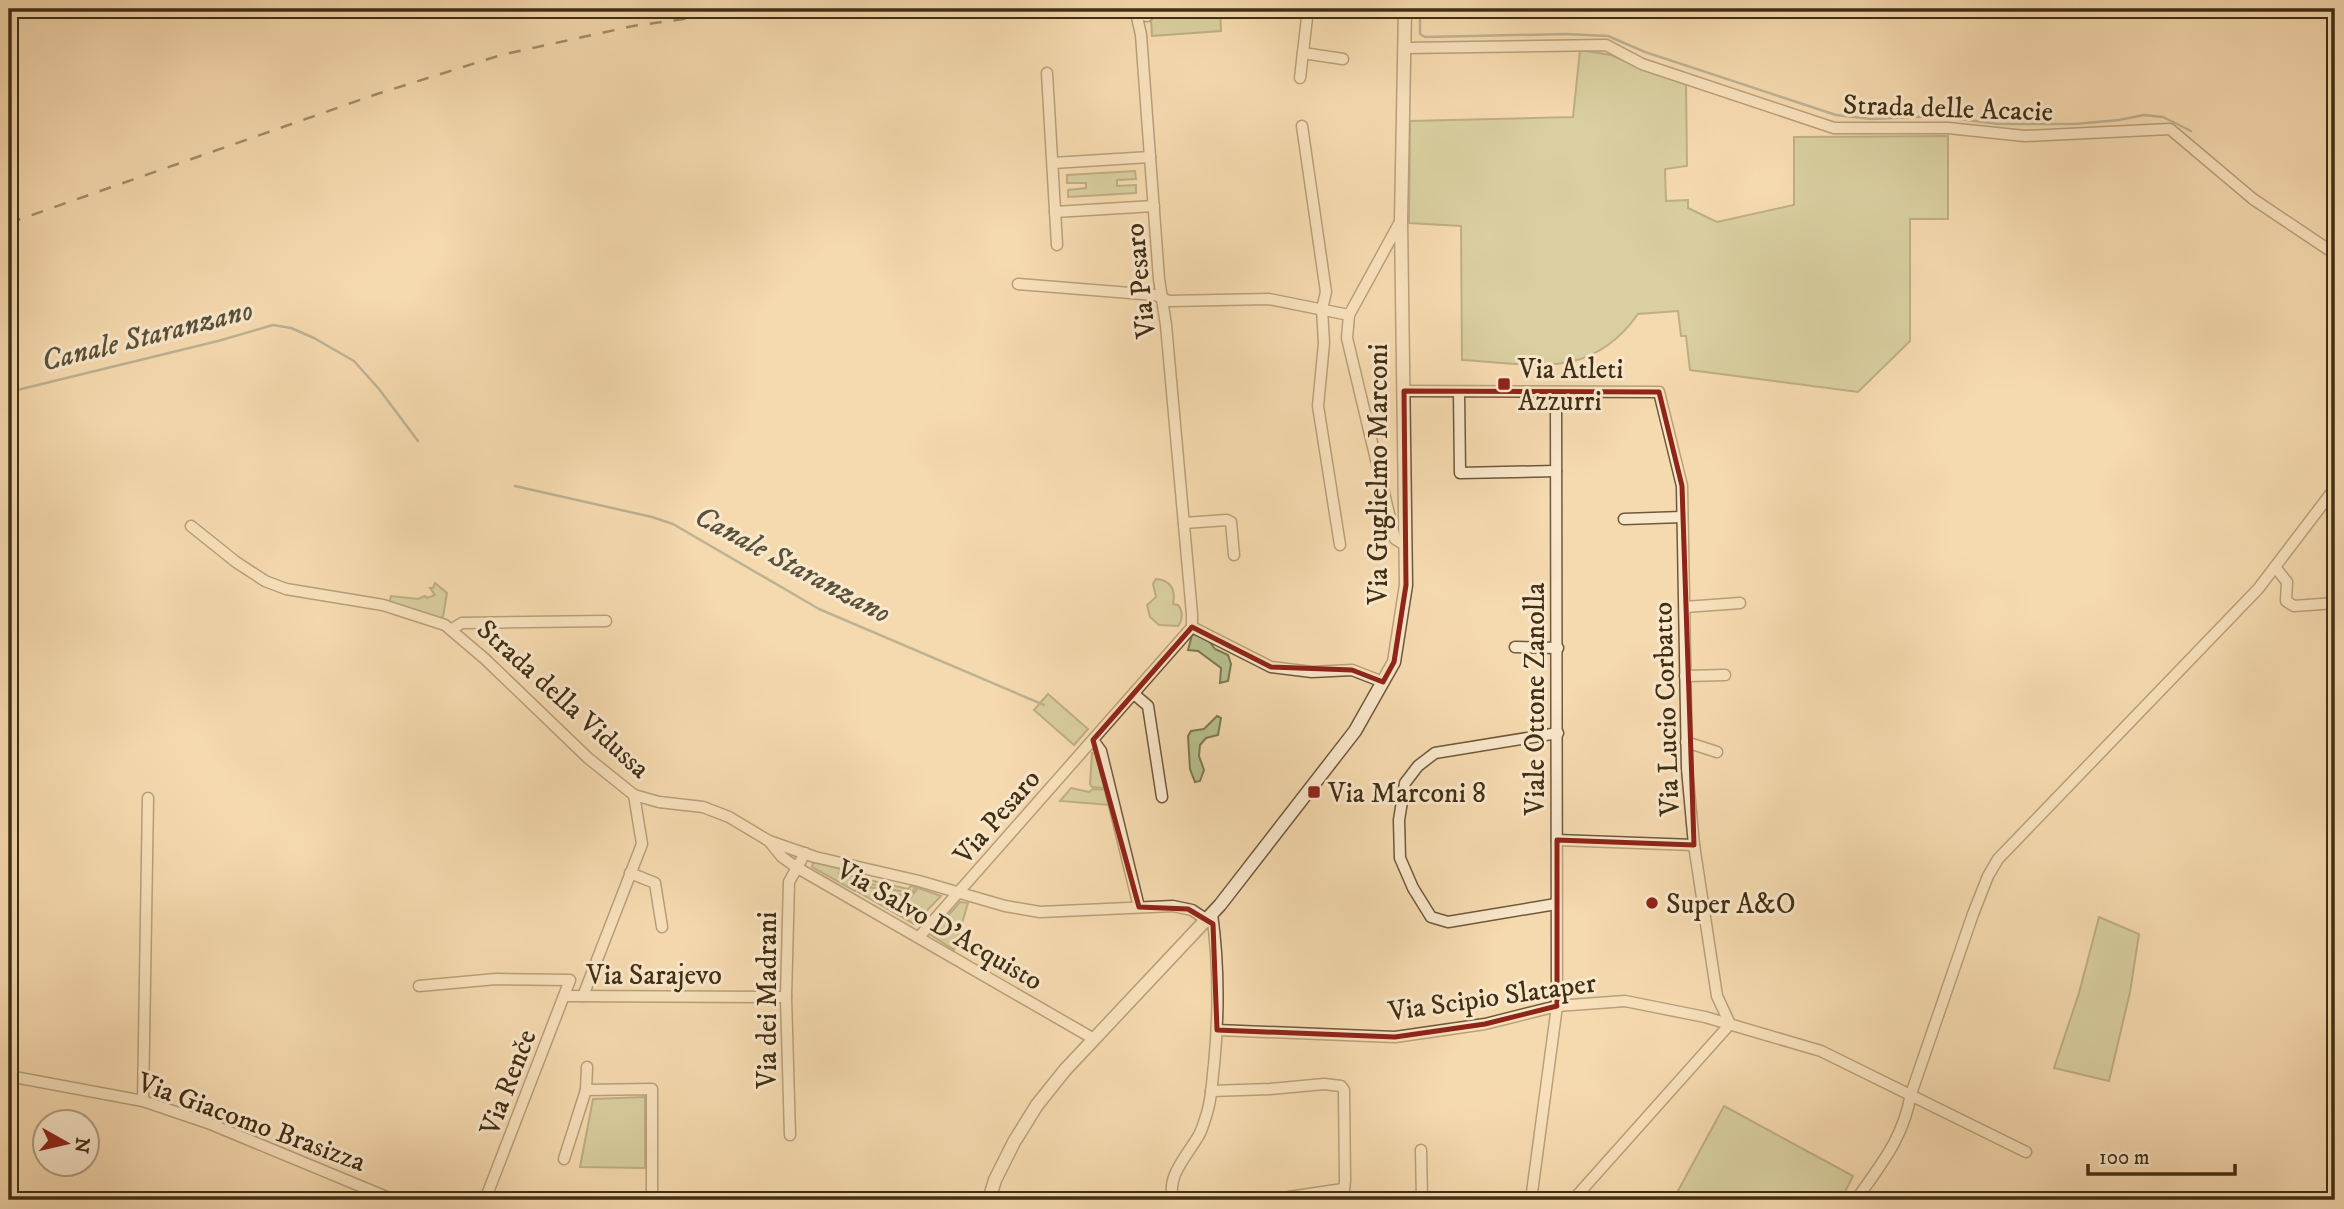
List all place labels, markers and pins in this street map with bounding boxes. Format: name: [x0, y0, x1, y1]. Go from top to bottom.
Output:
place label: Via Atleti Azzurri: [1517, 352, 1624, 419]
marker: Via Atleti Azzurri: [1496, 376, 1512, 392]
place label: Via Marconi 8: [1327, 776, 1486, 811]
marker: Via Marconi 8: [1306, 784, 1322, 800]
place label: Super A&O: [1666, 887, 1796, 922]
marker: Super A&O: [1644, 895, 1660, 911]

